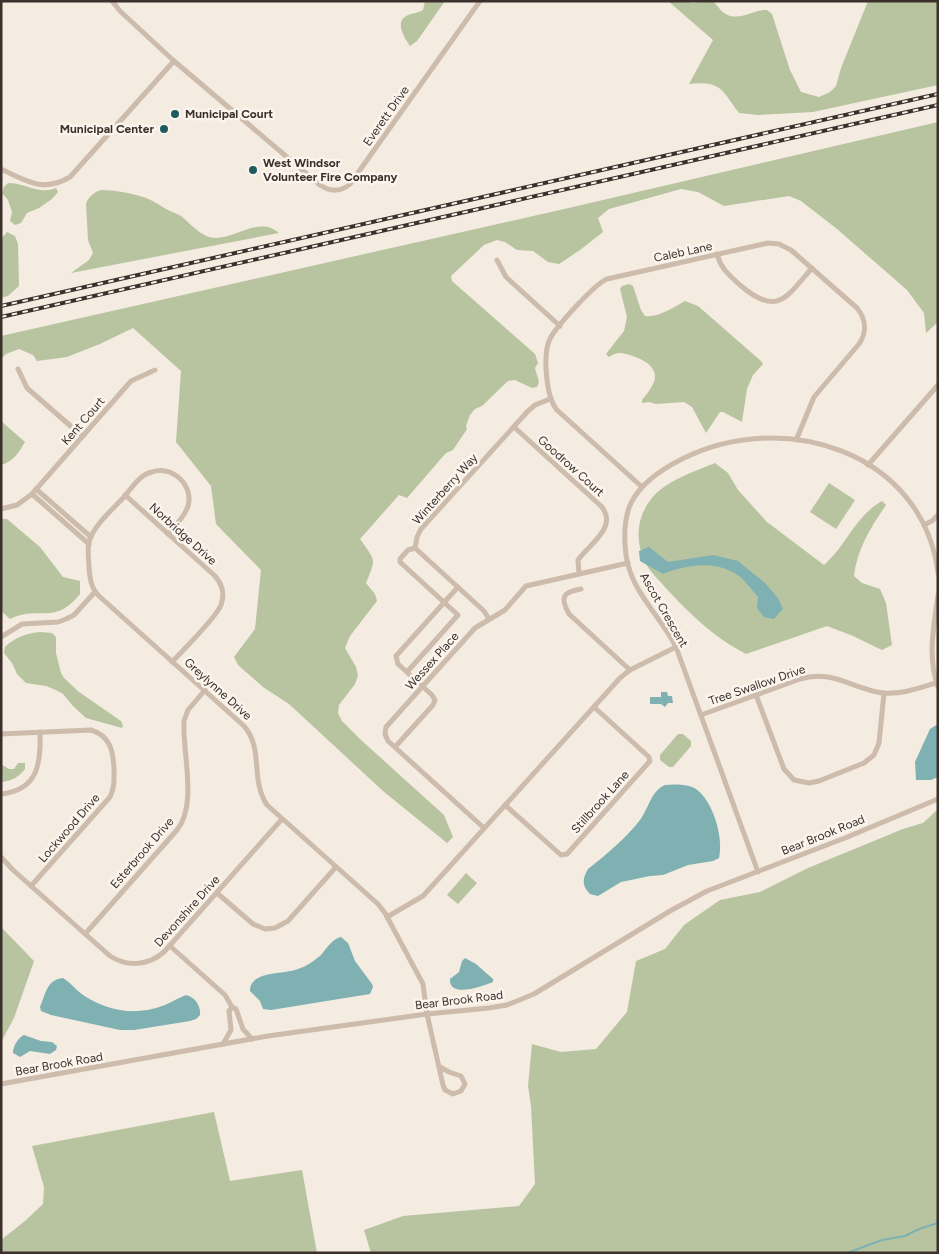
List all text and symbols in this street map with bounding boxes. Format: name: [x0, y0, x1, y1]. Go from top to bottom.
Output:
street label: Everett Drive: [360, 83, 412, 149]
place label: Municipal Court: [185, 107, 273, 121]
marker: Municipal Court: [169, 108, 181, 120]
place label: Municipal Center: [60, 122, 154, 136]
marker: Municipal Center: [158, 123, 170, 135]
place label: West Windsor Volunteer Fire Company: [263, 156, 397, 184]
marker: West Windsor Volunteer Fire Company: [247, 164, 259, 176]
street label: Caleb Lane: [652, 239, 714, 265]
street label: Kent Court: [58, 394, 108, 448]
street label: Goodrow Court: [535, 433, 607, 500]
street label: Winterberry Way: [410, 450, 481, 527]
street label: Norbridge Drive: [147, 500, 220, 568]
street label: Ascot Crescent: [637, 570, 691, 650]
street label: Wessex Place: [402, 629, 462, 693]
street label: Greylynne Drive: [182, 655, 255, 723]
street label: Tree Swallow Drive: [707, 662, 808, 708]
street label: Stillbrook Lane: [568, 767, 632, 836]
street label: Lockwood Drive: [35, 790, 103, 865]
street label: Bear Brook Road: [779, 812, 867, 858]
street label: Esterbrook Drive: [107, 814, 177, 891]
street label: Devonshire Drive: [151, 872, 223, 949]
street label: Bear Brook Road: [414, 988, 504, 1012]
street label: Bear Brook Road: [14, 1049, 104, 1079]

